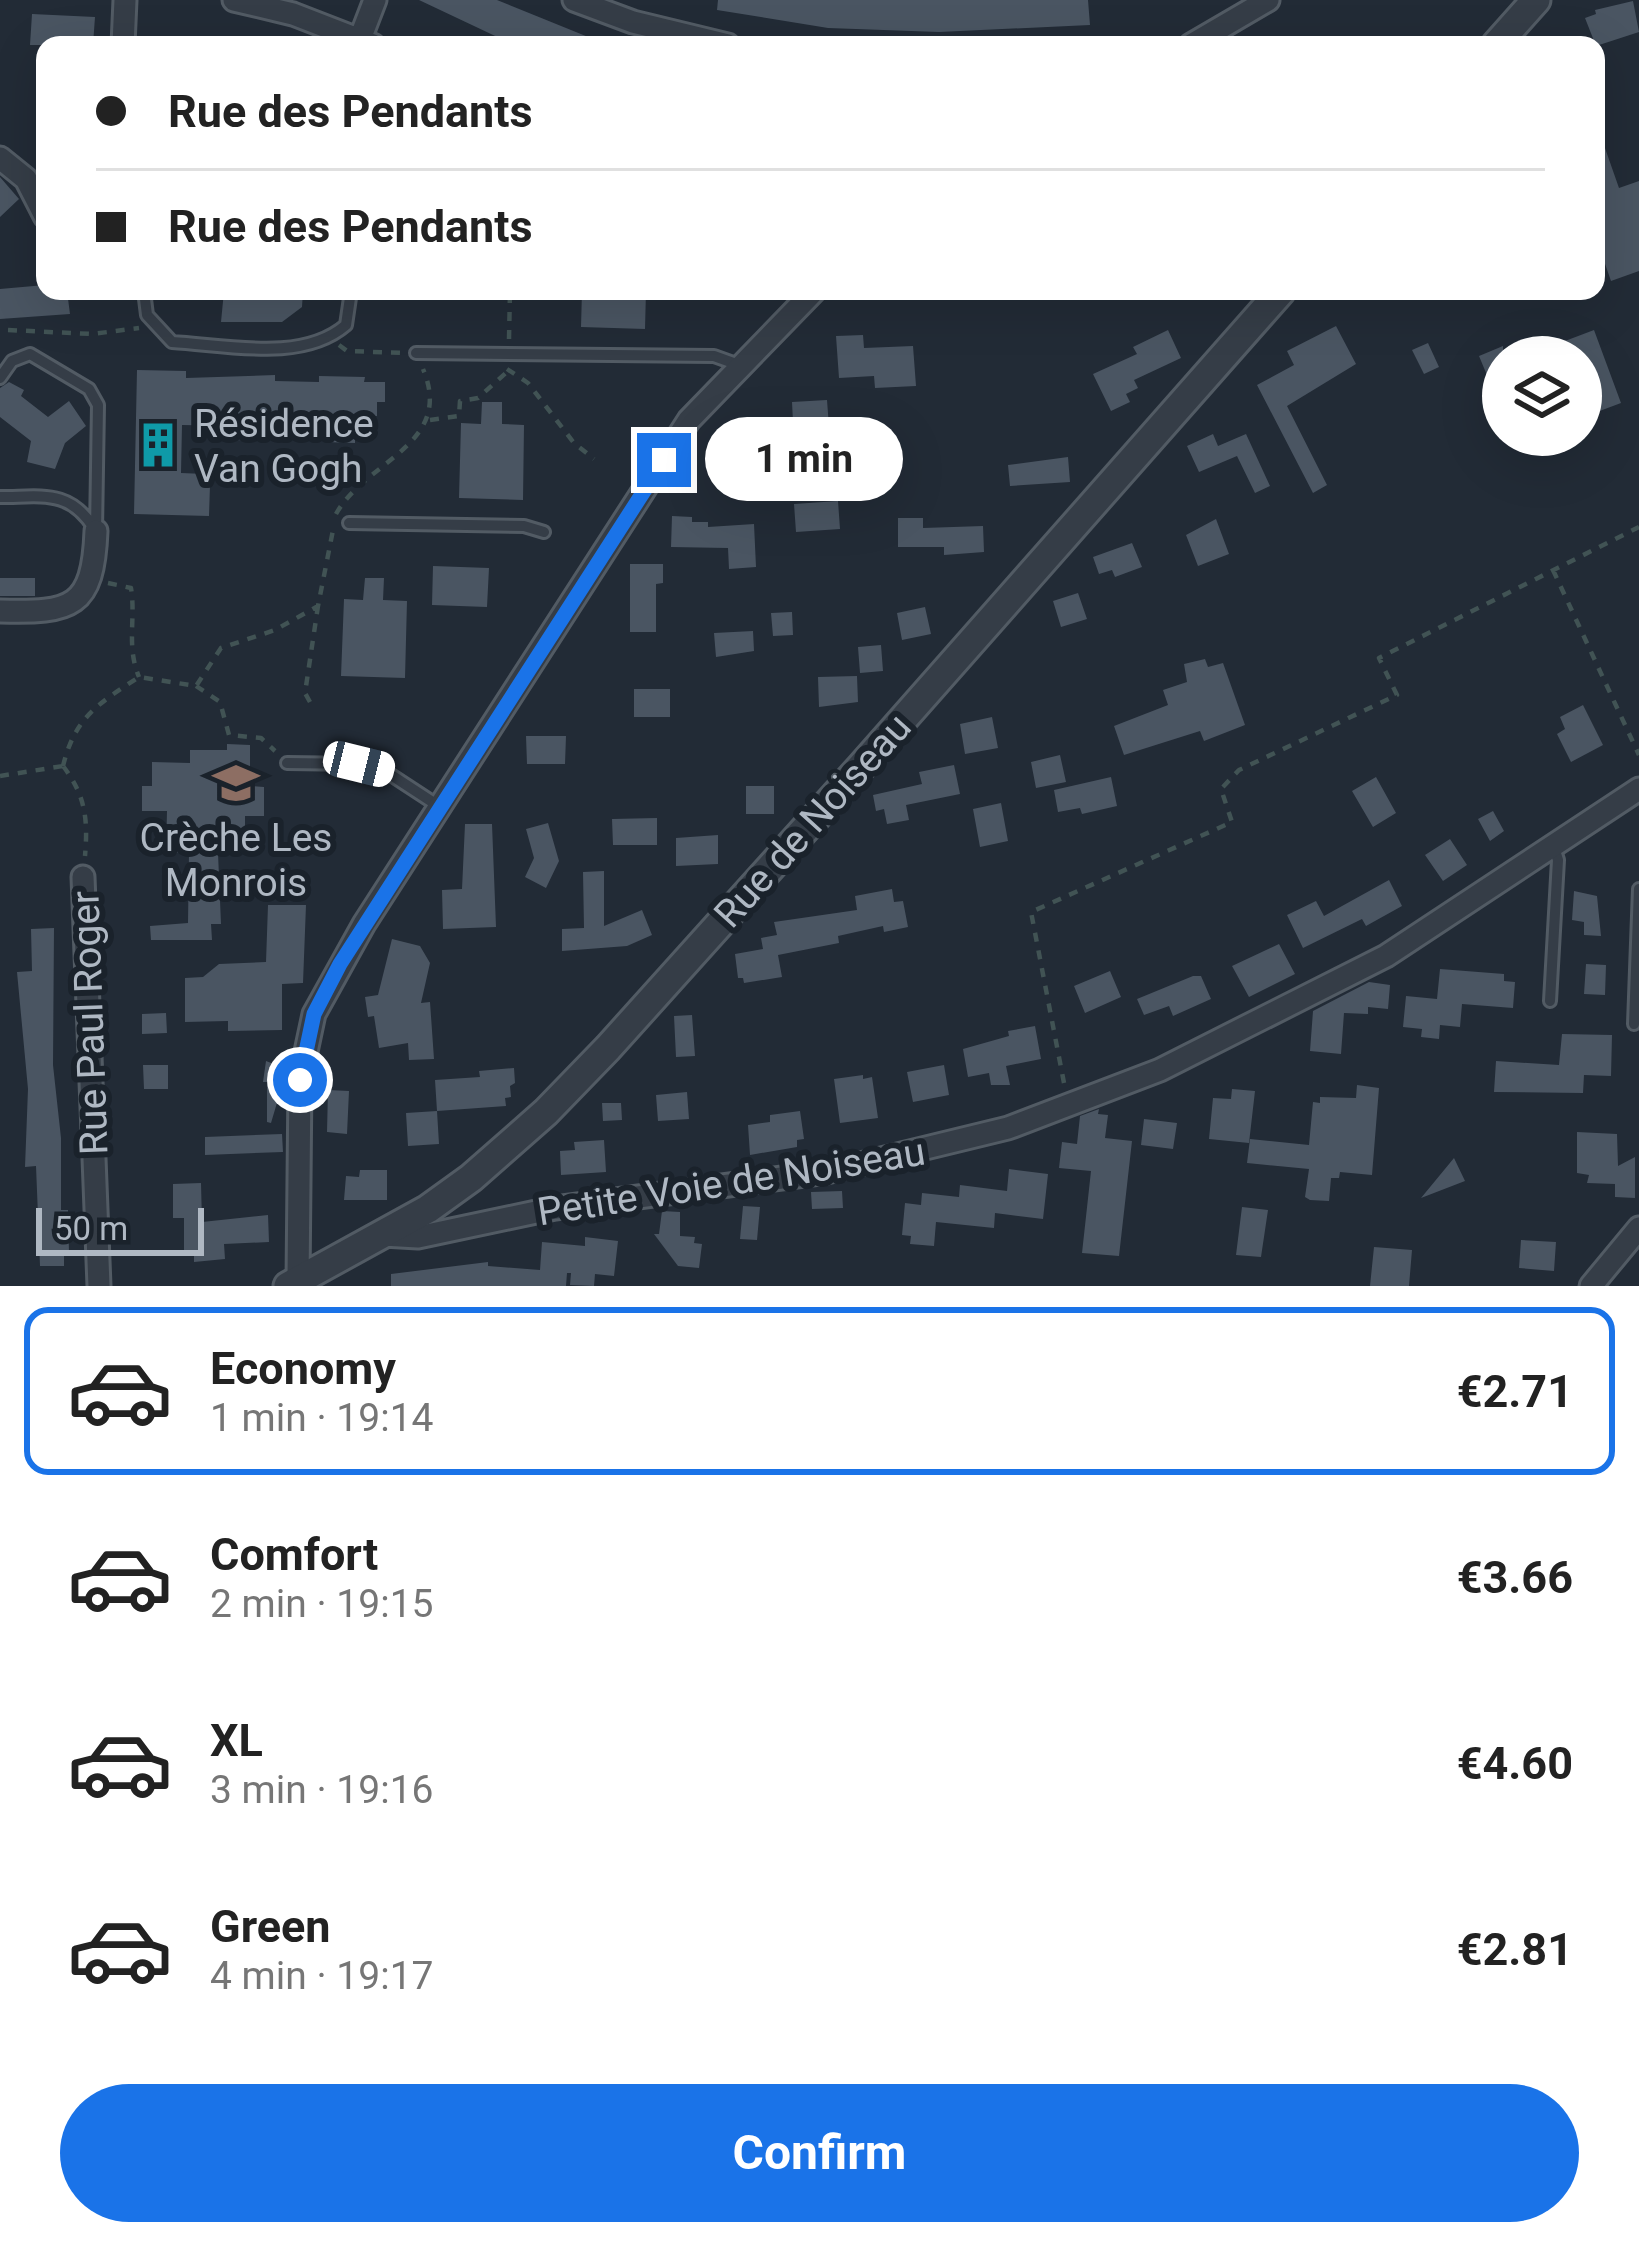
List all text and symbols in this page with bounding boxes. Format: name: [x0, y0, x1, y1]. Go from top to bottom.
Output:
text: Rue des Pendants: [168, 85, 533, 138]
text: Rue des Pendants: [168, 200, 533, 253]
map controls: [1482, 336, 1602, 456]
button: layers: [1482, 336, 1602, 456]
place label: Résidence Van Gogh: [194, 401, 374, 492]
callout: 1 min: [706, 418, 904, 502]
building icon: Résidence Van Gogh: [133, 420, 183, 470]
route end: [637, 433, 691, 487]
text: 1 min: [755, 436, 853, 482]
street label: Rue de Noiseau: [705, 704, 921, 937]
car: [320, 738, 398, 790]
school or university icon: Crèche Les Monrois: [211, 758, 261, 808]
place label: Crèche Les Monrois: [140, 815, 332, 906]
street label: Rue Paul Roger: [62, 890, 118, 1156]
route start: [273, 1053, 327, 1107]
street label: Petite Voie de Noiseau: [534, 1129, 928, 1235]
scale bar: [36, 1202, 204, 1255]
text: 50 m: [54, 1209, 128, 1248]
icon: car: [66, 1337, 174, 1445]
text: Economy: [210, 1342, 396, 1395]
text: €2.71: [1457, 1365, 1573, 1418]
text: 1 min · 19:14: [210, 1395, 433, 1441]
icon: car: [66, 1523, 174, 1631]
text: Comfort: [210, 1528, 378, 1581]
text: €3.66: [1457, 1551, 1573, 1604]
text: 2 min · 19:15: [210, 1581, 433, 1627]
icon: car: [66, 1709, 174, 1817]
text: XL: [210, 1714, 263, 1767]
text: €4.60: [1457, 1737, 1573, 1790]
text: 3 min · 19:16: [210, 1767, 433, 1813]
icon: car: [66, 1895, 174, 2003]
text: Green: [210, 1900, 331, 1953]
text: €2.81: [1457, 1923, 1573, 1976]
text: 4 min · 19:17: [210, 1953, 433, 1999]
button: Confirm: [60, 2084, 1579, 2222]

